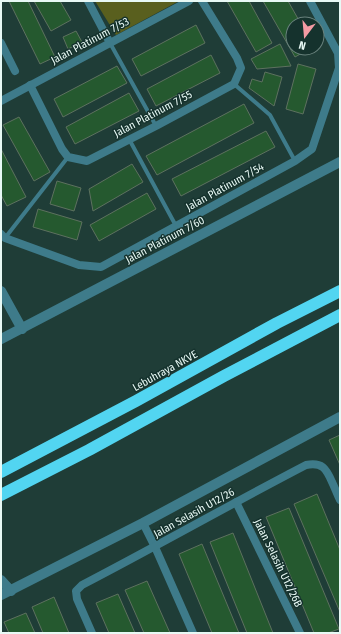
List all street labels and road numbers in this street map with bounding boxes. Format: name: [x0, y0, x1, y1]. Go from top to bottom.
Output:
street label: Jalan Platinum 7/53: [49, 15, 131, 67]
street label: Jalan Platinum 7/55: [112, 88, 194, 140]
street label: Jalan Platinum 7/54: [184, 160, 267, 214]
street label: Jalan Platinum 7/60: [123, 214, 207, 266]
street label: Lebuhraya NKVE: [130, 348, 200, 394]
street label: Jalan Selasih U12/26: [151, 485, 237, 541]
street label: Jalan Selasih U12/26B: [251, 517, 305, 609]

